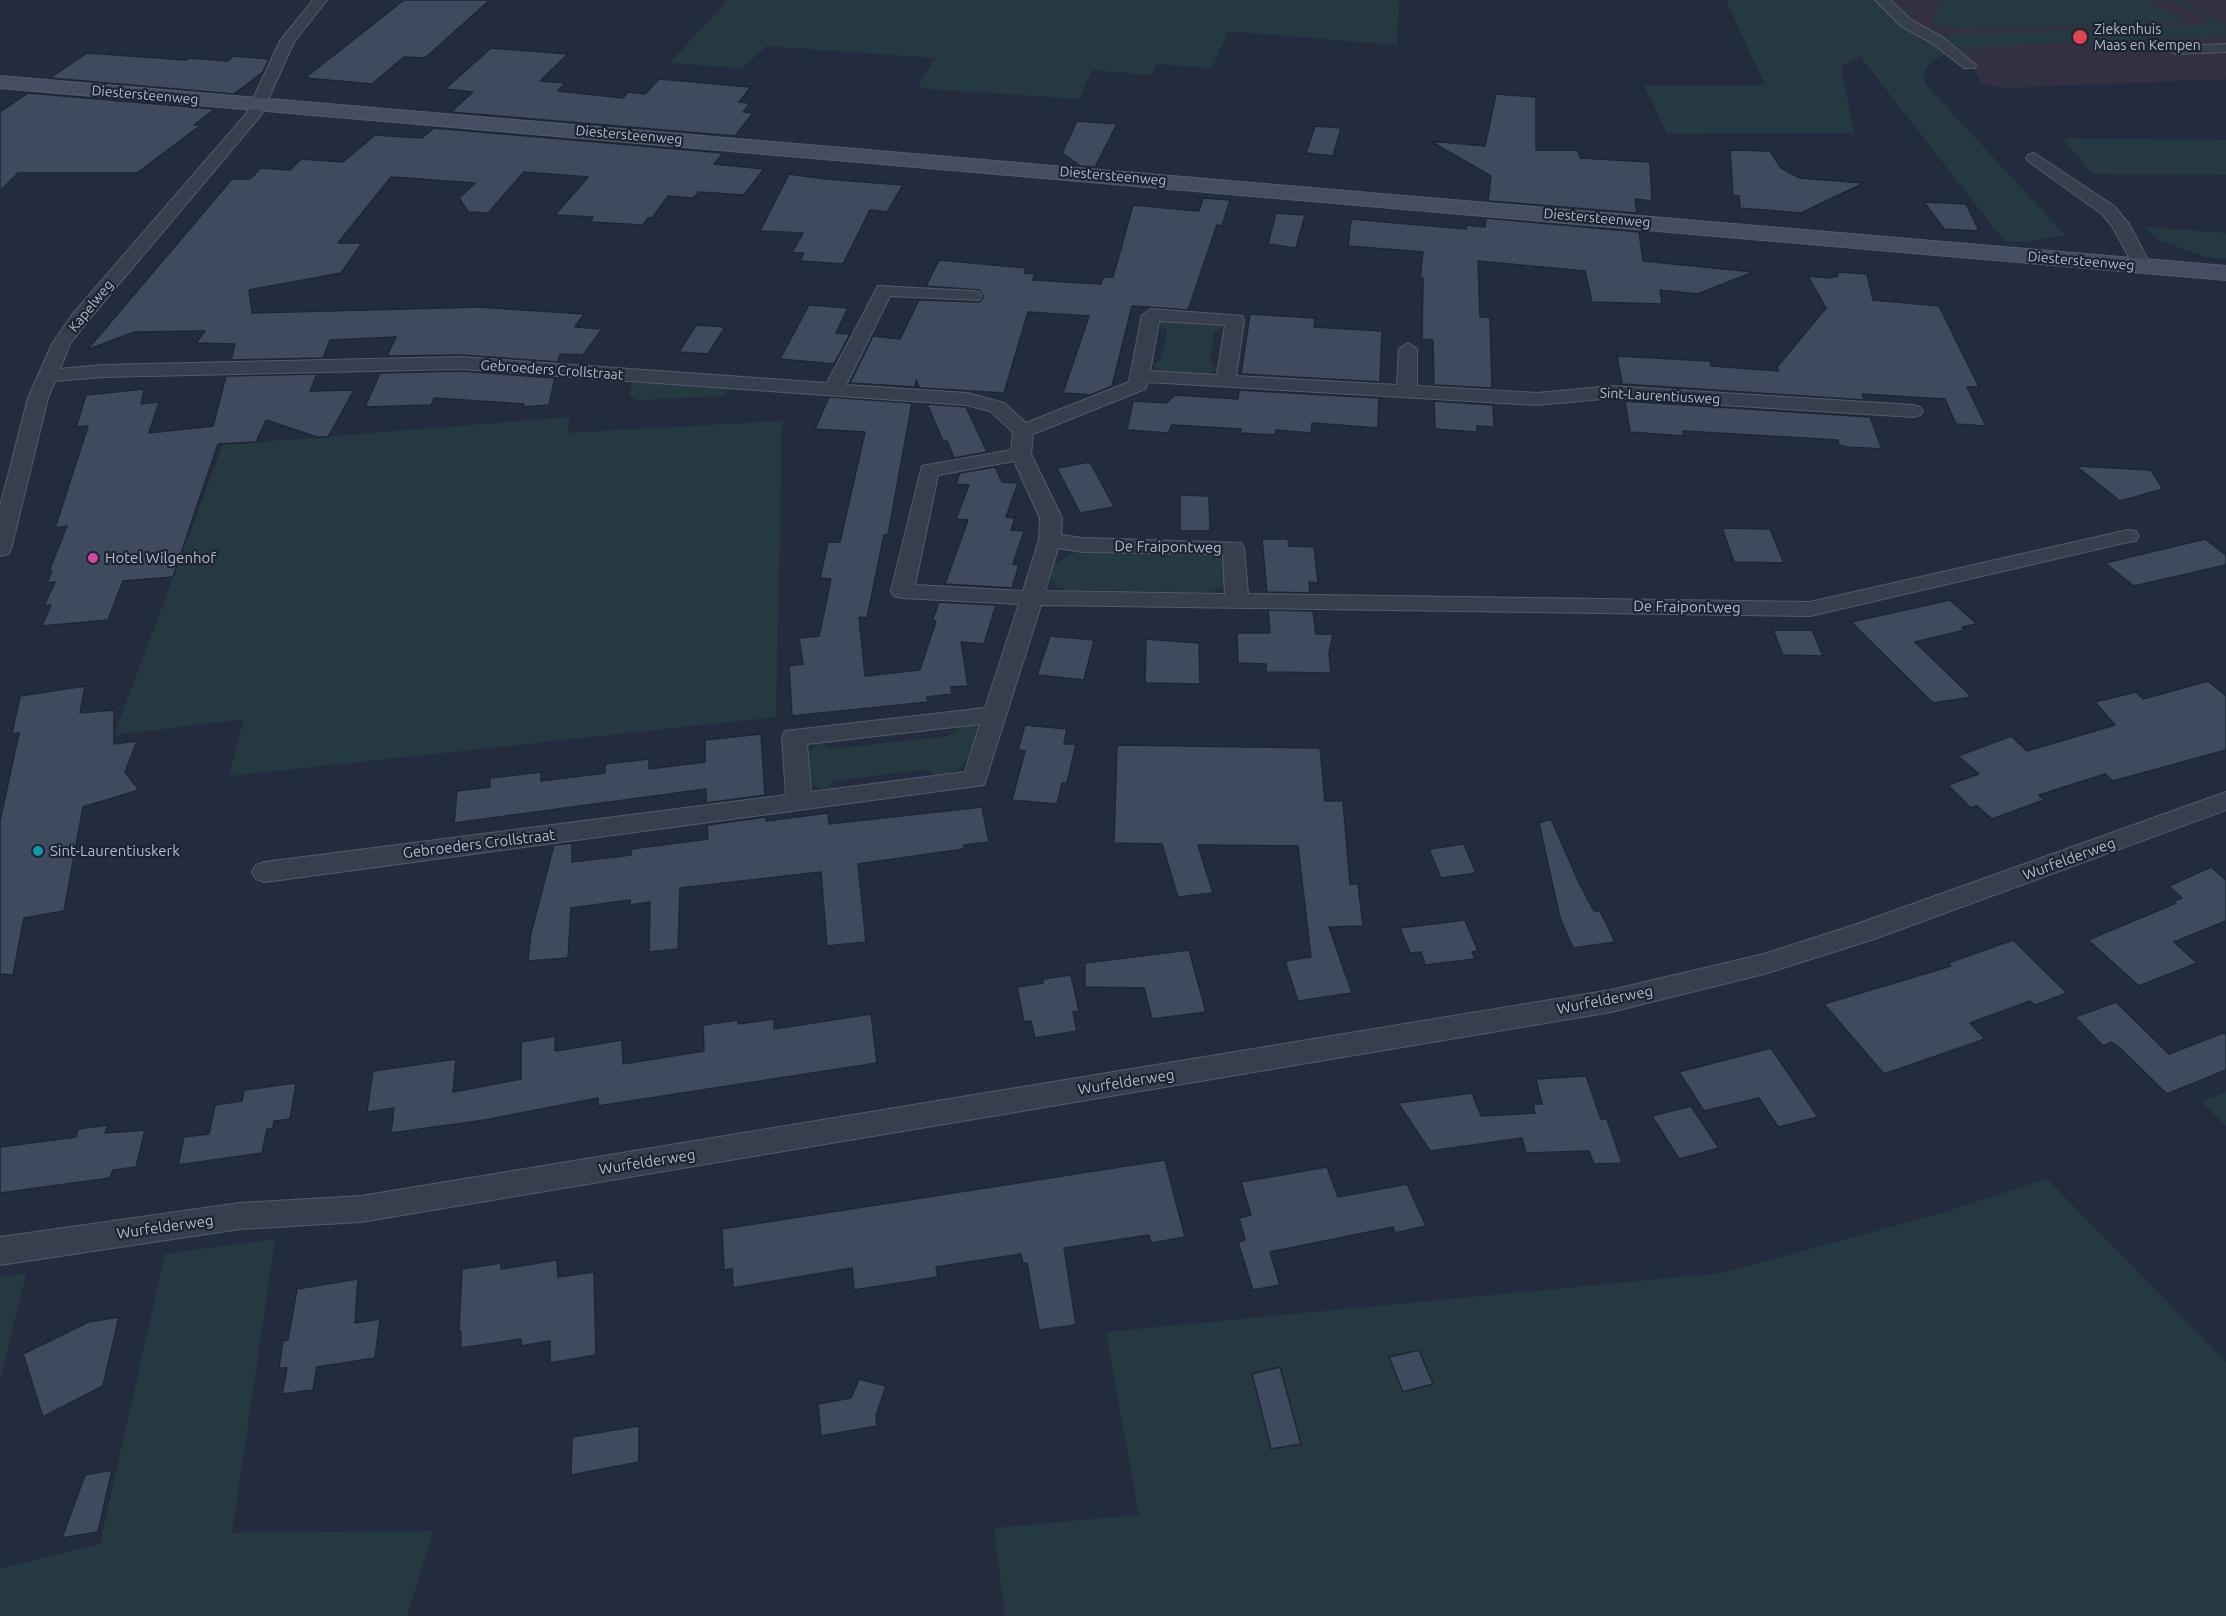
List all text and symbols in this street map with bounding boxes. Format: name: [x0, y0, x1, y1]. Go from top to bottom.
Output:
place label: Ziekenhuis Maas en Kempen: [2094, 21, 2201, 54]
marker: Ziekenhuis Maas en Kempen: [2071, 28, 2089, 46]
street label: Diestersteenweg: [91, 82, 199, 108]
street label: Diestersteenweg: [575, 122, 683, 148]
street label: Diestersteenweg: [1059, 163, 1167, 189]
street label: Diestersteenweg: [1543, 205, 1651, 231]
street label: Diestersteenweg: [2027, 248, 2135, 274]
street label: Kapelweg: [65, 277, 117, 335]
street label: Gebroeders Crollstraat: [480, 357, 624, 383]
street label: Sint-Laurentiusweg: [1599, 384, 1721, 408]
street label: De Fraipontweg: [1114, 537, 1222, 557]
place label: Hotel Wilgenhof: [105, 549, 216, 567]
marker: Hotel Wilgenhof: [86, 551, 100, 565]
street label: De Fraipontweg: [1633, 597, 1741, 617]
street label: Gebroeders Crollstraat: [402, 826, 556, 862]
street label: Wurfelderweg: [2020, 834, 2118, 884]
place label: Sint-Laurentiuskerk: [50, 842, 180, 860]
marker: Sint-Laurentiuskerk: [31, 844, 45, 858]
street label: Wurfelderweg: [1555, 982, 1655, 1018]
street label: Wurfelderweg: [1076, 1065, 1176, 1099]
street label: Wurfelderweg: [597, 1145, 697, 1179]
street label: Wurfelderweg: [115, 1211, 215, 1243]

